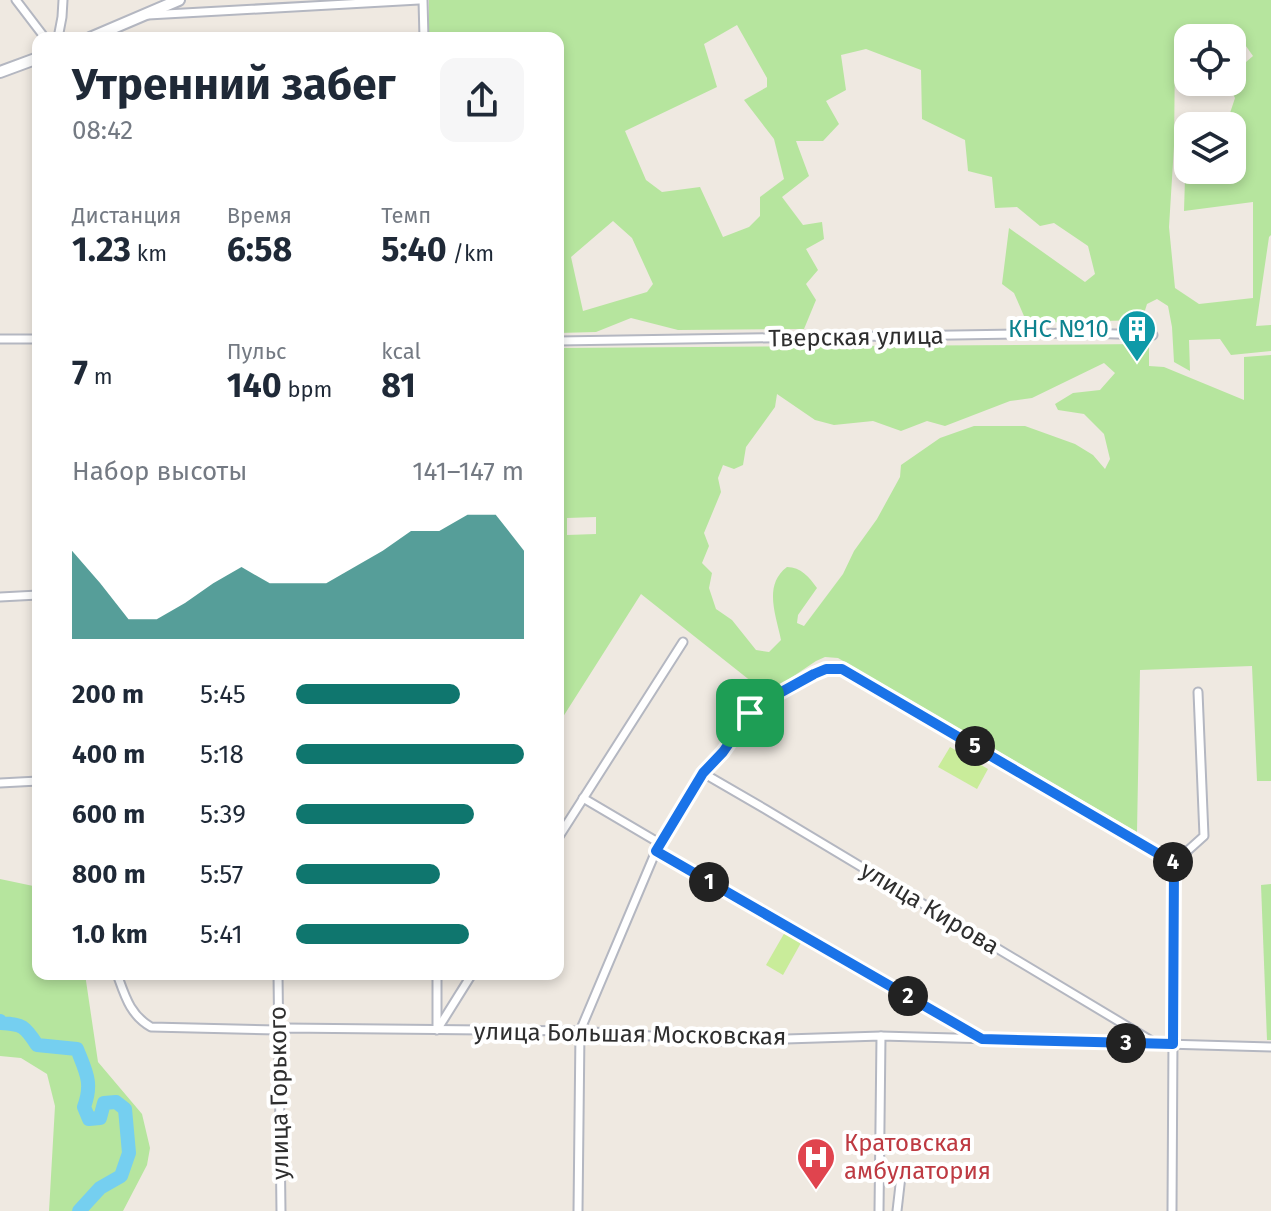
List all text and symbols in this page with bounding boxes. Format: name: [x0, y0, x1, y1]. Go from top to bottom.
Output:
map controls: [1174, 24, 1246, 184]
button: locate: [1174, 24, 1246, 96]
text: Утренний забег: [72, 58, 396, 111]
button: share: [440, 58, 524, 142]
button: layers: [1174, 112, 1246, 184]
text: 08:42: [72, 115, 133, 146]
text: Дистанция: [72, 202, 181, 229]
text: Время: [227, 202, 292, 229]
text: Темп: [381, 202, 431, 229]
text: 1.23: [72, 229, 131, 270]
text: 6:58: [227, 229, 292, 270]
text: 5:40: [381, 229, 447, 270]
text: km: [131, 240, 167, 267]
text: /km: [447, 240, 494, 267]
building icon: КНС №10: [1116, 308, 1158, 363]
place label: КНС №10: [1008, 315, 1109, 343]
street label: Тверская улица: [768, 321, 944, 353]
text: Пульс: [227, 338, 287, 365]
text: kcal: [381, 338, 421, 365]
text: 7: [72, 352, 88, 393]
text: m: [88, 363, 113, 390]
text: 140: [227, 365, 282, 406]
text: 81: [381, 365, 416, 406]
text: bpm: [282, 376, 332, 403]
text: Набор высоты: [72, 456, 247, 487]
text: 141–147 m: [412, 456, 524, 487]
text: 200 m: [72, 679, 144, 710]
text: 5:45: [200, 679, 246, 710]
pin: [716, 679, 784, 747]
icon: arrive: [728, 691, 772, 735]
pin: 5: [955, 726, 995, 766]
text: 5: [969, 732, 981, 759]
text: 400 m: [72, 739, 145, 770]
text: 5:18: [200, 739, 244, 770]
text: 600 m: [72, 799, 145, 830]
text: 5:39: [200, 799, 246, 830]
pin: 4: [1153, 842, 1193, 882]
text: 4: [1167, 848, 1179, 875]
street label: улица Кирова: [856, 856, 1004, 960]
text: 800 m: [72, 859, 146, 890]
text: 5:57: [200, 859, 243, 890]
pin: 1: [689, 862, 729, 902]
text: 1: [704, 868, 714, 895]
text: 1.0 km: [72, 919, 148, 950]
text: 5:41: [200, 919, 243, 950]
pin: 2: [888, 976, 928, 1016]
text: 2: [902, 982, 914, 1009]
street label: улица Горького: [263, 1006, 295, 1180]
street label: улица Большая Московская: [473, 1017, 787, 1051]
pin: 3: [1106, 1023, 1146, 1063]
text: 3: [1120, 1029, 1132, 1056]
place label: Кратовская амбулатория: [844, 1129, 991, 1185]
hospital icon: Кратовская амбулатория: [795, 1136, 837, 1191]

